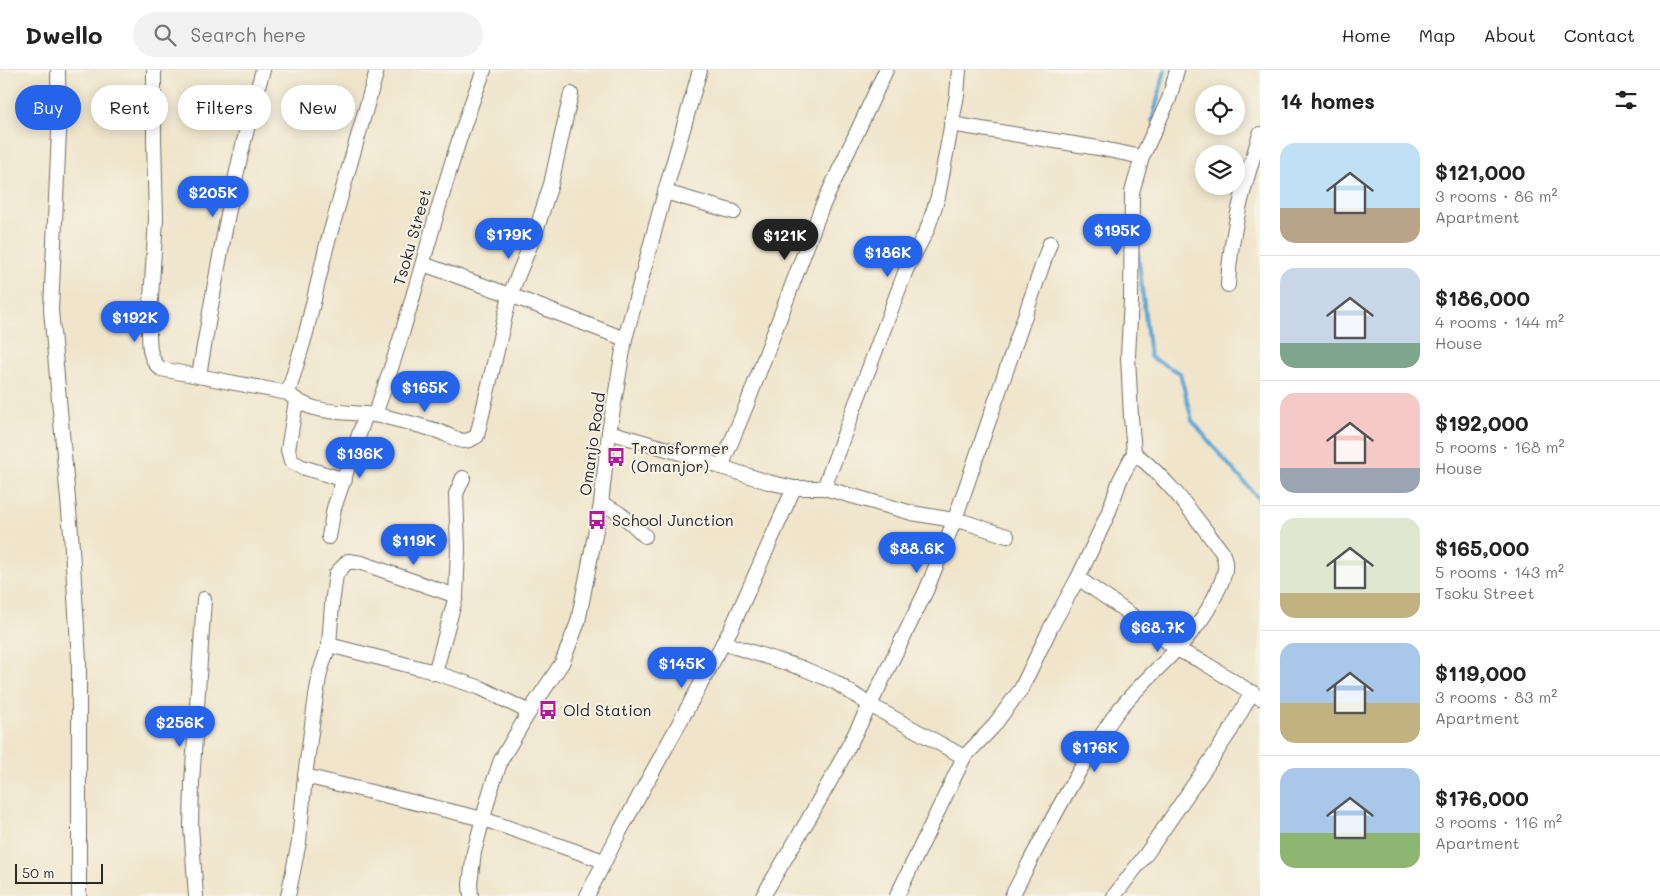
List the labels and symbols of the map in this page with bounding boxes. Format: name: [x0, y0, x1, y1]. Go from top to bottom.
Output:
pin: $205K: [178, 176, 248, 218]
street label: Tsoku Street: [388, 186, 435, 288]
pin: $195K: [1082, 214, 1152, 256]
pin: $179K: [474, 218, 544, 260]
pin: $121K: [750, 218, 820, 261]
pin: $186K: [853, 236, 923, 278]
pin: $192K: [100, 300, 170, 343]
pin: $165K: [390, 370, 460, 413]
street label: Omanjo Road: [574, 391, 609, 497]
pin: $136K: [325, 436, 395, 479]
place label: Transformer (Omanjor): [631, 437, 729, 476]
bus stop icon: Transformer (Omanjor): [605, 446, 627, 468]
bus stop icon: School Junction: [586, 509, 608, 531]
place label: School Junction: [612, 509, 734, 530]
pin: $119K: [379, 524, 449, 566]
pin: $88.6K: [876, 532, 958, 574]
pin: $68.7K: [1117, 610, 1199, 653]
pin: $145K: [647, 646, 717, 689]
bus stop icon: Old Station: [537, 699, 559, 721]
place label: Old Station: [563, 699, 651, 720]
pin: $256K: [145, 706, 215, 748]
pin: $176K: [1060, 730, 1130, 773]
scale bar: [15, 861, 102, 884]

